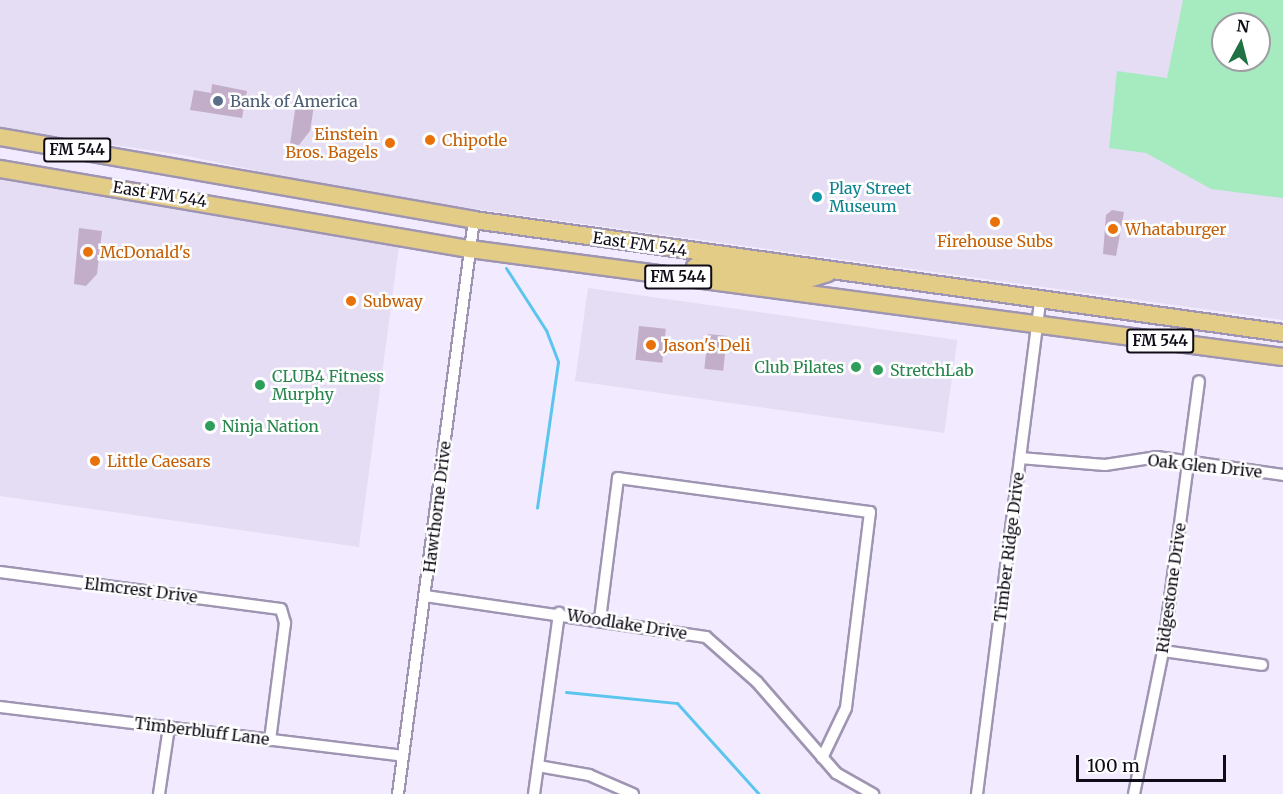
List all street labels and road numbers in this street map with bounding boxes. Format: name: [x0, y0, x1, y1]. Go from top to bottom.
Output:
road number: FM 544: [42, 138, 112, 162]
street label: East FM 544: [111, 177, 209, 211]
street label: East FM 544: [592, 228, 688, 260]
road number: FM 544: [644, 265, 712, 289]
road number: FM 544: [1126, 329, 1194, 353]
street label: Hawthorne Drive: [419, 440, 455, 574]
street label: Oak Glen Drive: [1147, 450, 1263, 482]
street label: Timber Ridge Drive: [990, 471, 1028, 623]
street label: Ridgestone Drive: [1152, 522, 1190, 654]
street label: Elmcrest Drive: [83, 574, 199, 606]
street label: Woodlake Drive: [566, 605, 688, 643]
street label: Timberbluff Lane: [134, 713, 270, 749]

